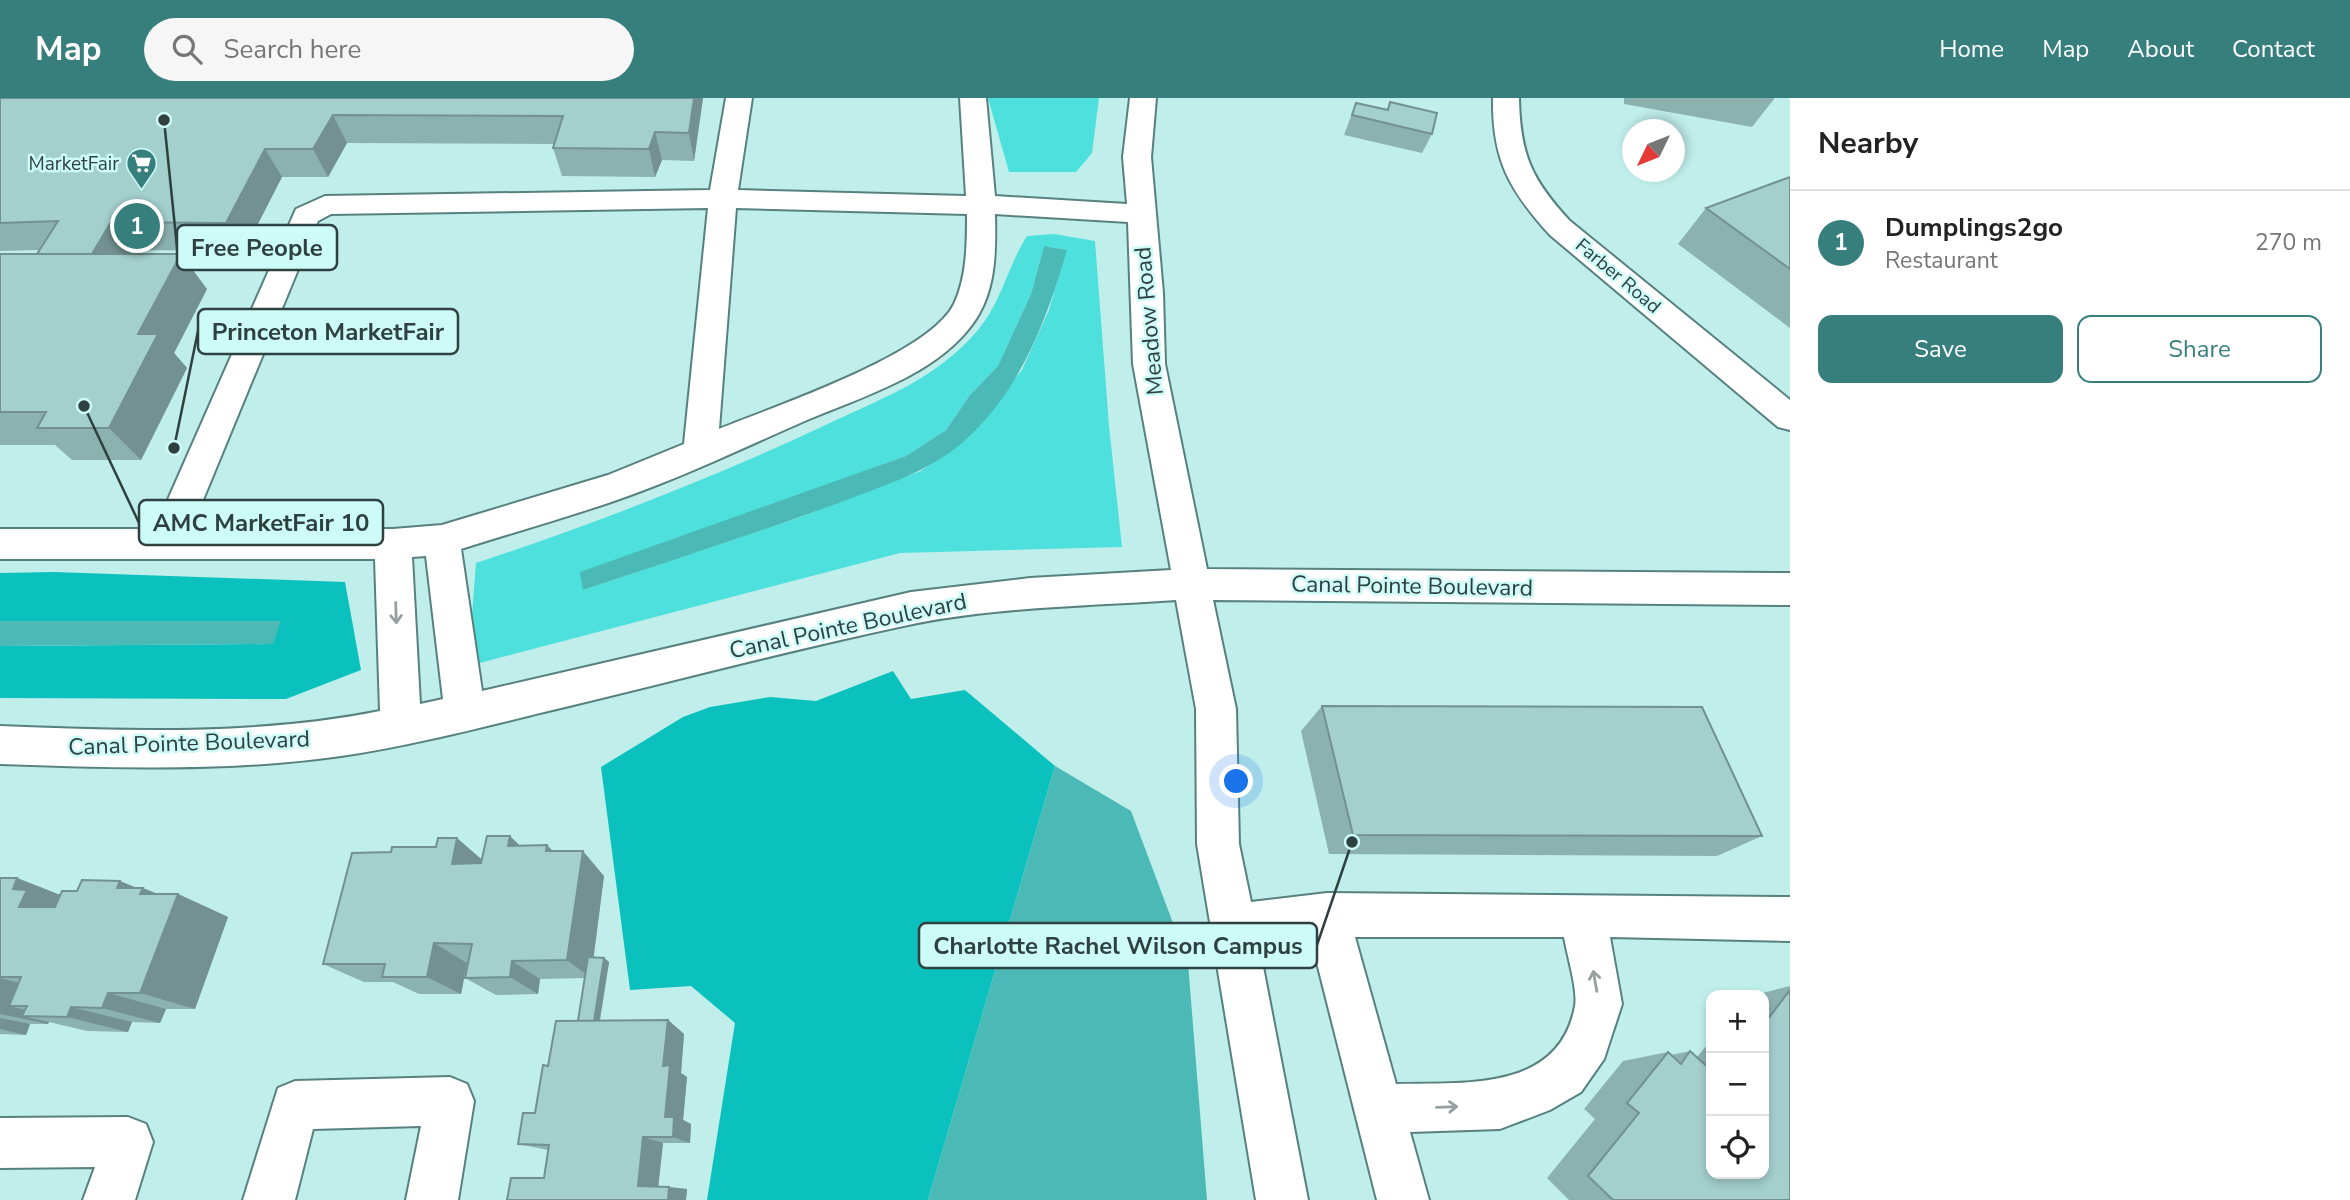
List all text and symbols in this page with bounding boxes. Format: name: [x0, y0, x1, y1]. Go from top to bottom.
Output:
search box: [144, 18, 634, 81]
text: Map: [35, 27, 102, 72]
icon: search: [168, 30, 206, 68]
text: Search here: [224, 32, 361, 67]
text: Home: [1939, 33, 2004, 65]
text: Map: [2042, 33, 2089, 65]
text: About: [2127, 33, 2194, 65]
text: Contact: [2232, 33, 2315, 65]
north arrow: [1622, 119, 1685, 182]
text: Nearby: [1818, 123, 1918, 164]
supermarket icon: MarketFair: [125, 147, 159, 191]
place label: MarketFair: [29, 151, 119, 177]
pin: 1: [114, 200, 160, 252]
text: Dumplings2go: [1885, 210, 2063, 245]
callout: Free People: [177, 225, 337, 270]
text: 1: [1834, 227, 1848, 258]
text: 270 m: [2255, 227, 2322, 258]
text: Free People: [191, 232, 323, 264]
street label: Farber Road: [1570, 233, 1666, 319]
street label: Meadow Road: [1127, 245, 1171, 397]
text: Restaurant: [1885, 245, 1998, 276]
callout: Princeton MarketFair: [198, 309, 458, 354]
button: Save: [1818, 315, 2063, 383]
button: Share: [2077, 315, 2322, 383]
text: Princeton MarketFair: [212, 316, 445, 348]
callout: AMC MarketFair 10: [139, 500, 383, 545]
text: AMC MarketFair 10: [153, 507, 369, 539]
street label: Canal Pointe Boulevard: [1291, 568, 1533, 604]
street label: Canal Pointe Boulevard: [726, 586, 970, 666]
one-way arrow: [389, 601, 402, 624]
street label: Canal Pointe Boulevard: [68, 723, 310, 763]
your location: [1219, 764, 1253, 798]
callout: Charlotte Rachel Wilson Campus: [919, 923, 1317, 968]
text: Charlotte Rachel Wilson Campus: [933, 930, 1303, 962]
one-way arrow: [1588, 970, 1601, 993]
map controls: [1706, 990, 1769, 1179]
button: +: [1706, 990, 1769, 1053]
button: −: [1706, 1053, 1769, 1116]
one-way arrow: [1435, 1100, 1458, 1113]
button: locate: [1706, 1116, 1769, 1179]

